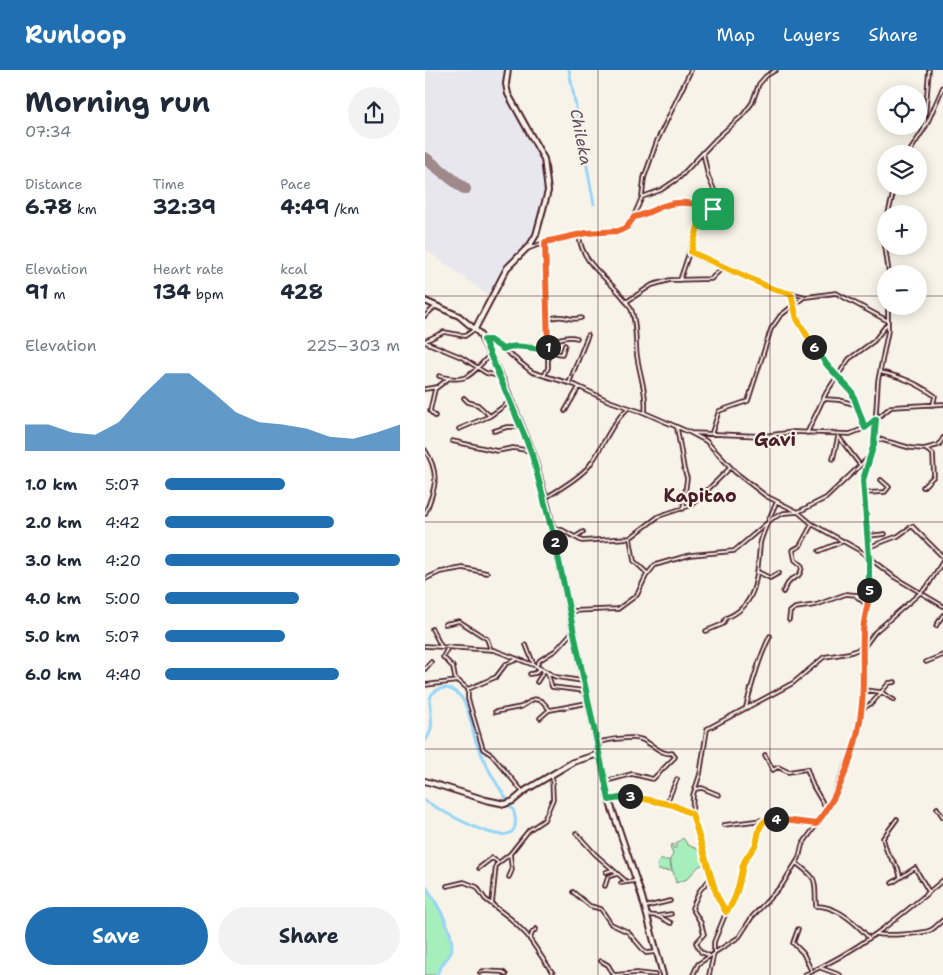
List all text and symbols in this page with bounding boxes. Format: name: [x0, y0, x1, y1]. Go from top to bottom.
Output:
text: Runloop: [25, 19, 126, 51]
text: Map: [717, 23, 755, 47]
text: Layers: [783, 23, 840, 47]
text: Share: [868, 23, 918, 47]
text: Morning run: [25, 83, 210, 121]
map controls: [877, 85, 927, 315]
button: locate: [877, 85, 927, 135]
button: share: [348, 87, 400, 139]
water label: Chileka: [565, 107, 597, 167]
text: 07:34: [25, 121, 71, 142]
button: layers: [877, 145, 927, 195]
text: Distance: [25, 175, 82, 193]
text: Time: [153, 175, 185, 193]
text: Pace: [280, 175, 311, 193]
pin: [692, 188, 734, 230]
text: 6.78: [25, 193, 72, 221]
text: 32:39: [153, 193, 216, 221]
text: 4:49: [280, 193, 329, 221]
icon: arrive: [699, 195, 727, 223]
text: km: [72, 200, 97, 218]
text: /km: [329, 200, 359, 218]
button: +: [877, 205, 927, 255]
text: Elevation: [25, 260, 88, 278]
text: Heart rate: [153, 260, 224, 278]
text: kcal: [280, 260, 308, 278]
button: −: [877, 265, 927, 315]
text: 91: [25, 278, 49, 306]
text: 134: [153, 278, 191, 306]
text: 428: [280, 278, 323, 306]
text: m: [49, 285, 66, 303]
text: bpm: [191, 285, 224, 303]
pin: 1: [535, 334, 561, 360]
pin: 6: [801, 334, 827, 360]
text: Elevation: [25, 335, 97, 356]
text: 225–303 m: [306, 335, 400, 356]
text: 1: [545, 338, 552, 356]
text: 6: [810, 338, 819, 356]
district label: Gavi: [754, 428, 796, 452]
text: 1.0 km: [25, 474, 77, 495]
text: 5:07: [105, 474, 140, 495]
district label: Kapitao: [663, 484, 737, 508]
text: 2.0 km: [25, 512, 82, 533]
text: 4:42: [105, 512, 140, 533]
pin: 2: [543, 530, 567, 554]
text: 2: [551, 533, 560, 551]
text: 3.0 km: [25, 550, 81, 571]
text: 4:20: [105, 550, 141, 571]
pin: 5: [857, 578, 881, 602]
text: 5: [865, 581, 874, 599]
text: 4.0 km: [25, 588, 81, 609]
text: 5:00: [105, 588, 140, 609]
text: 5.0 km: [25, 626, 80, 647]
text: 5:07: [105, 626, 140, 647]
text: 6.0 km: [25, 664, 82, 685]
text: 4:40: [105, 664, 141, 685]
pin: 3: [617, 784, 643, 808]
text: 3: [626, 787, 635, 805]
pin: 4: [763, 806, 789, 832]
text: 4: [772, 810, 781, 828]
button: Save: [25, 907, 208, 965]
button: Share: [218, 907, 400, 965]

